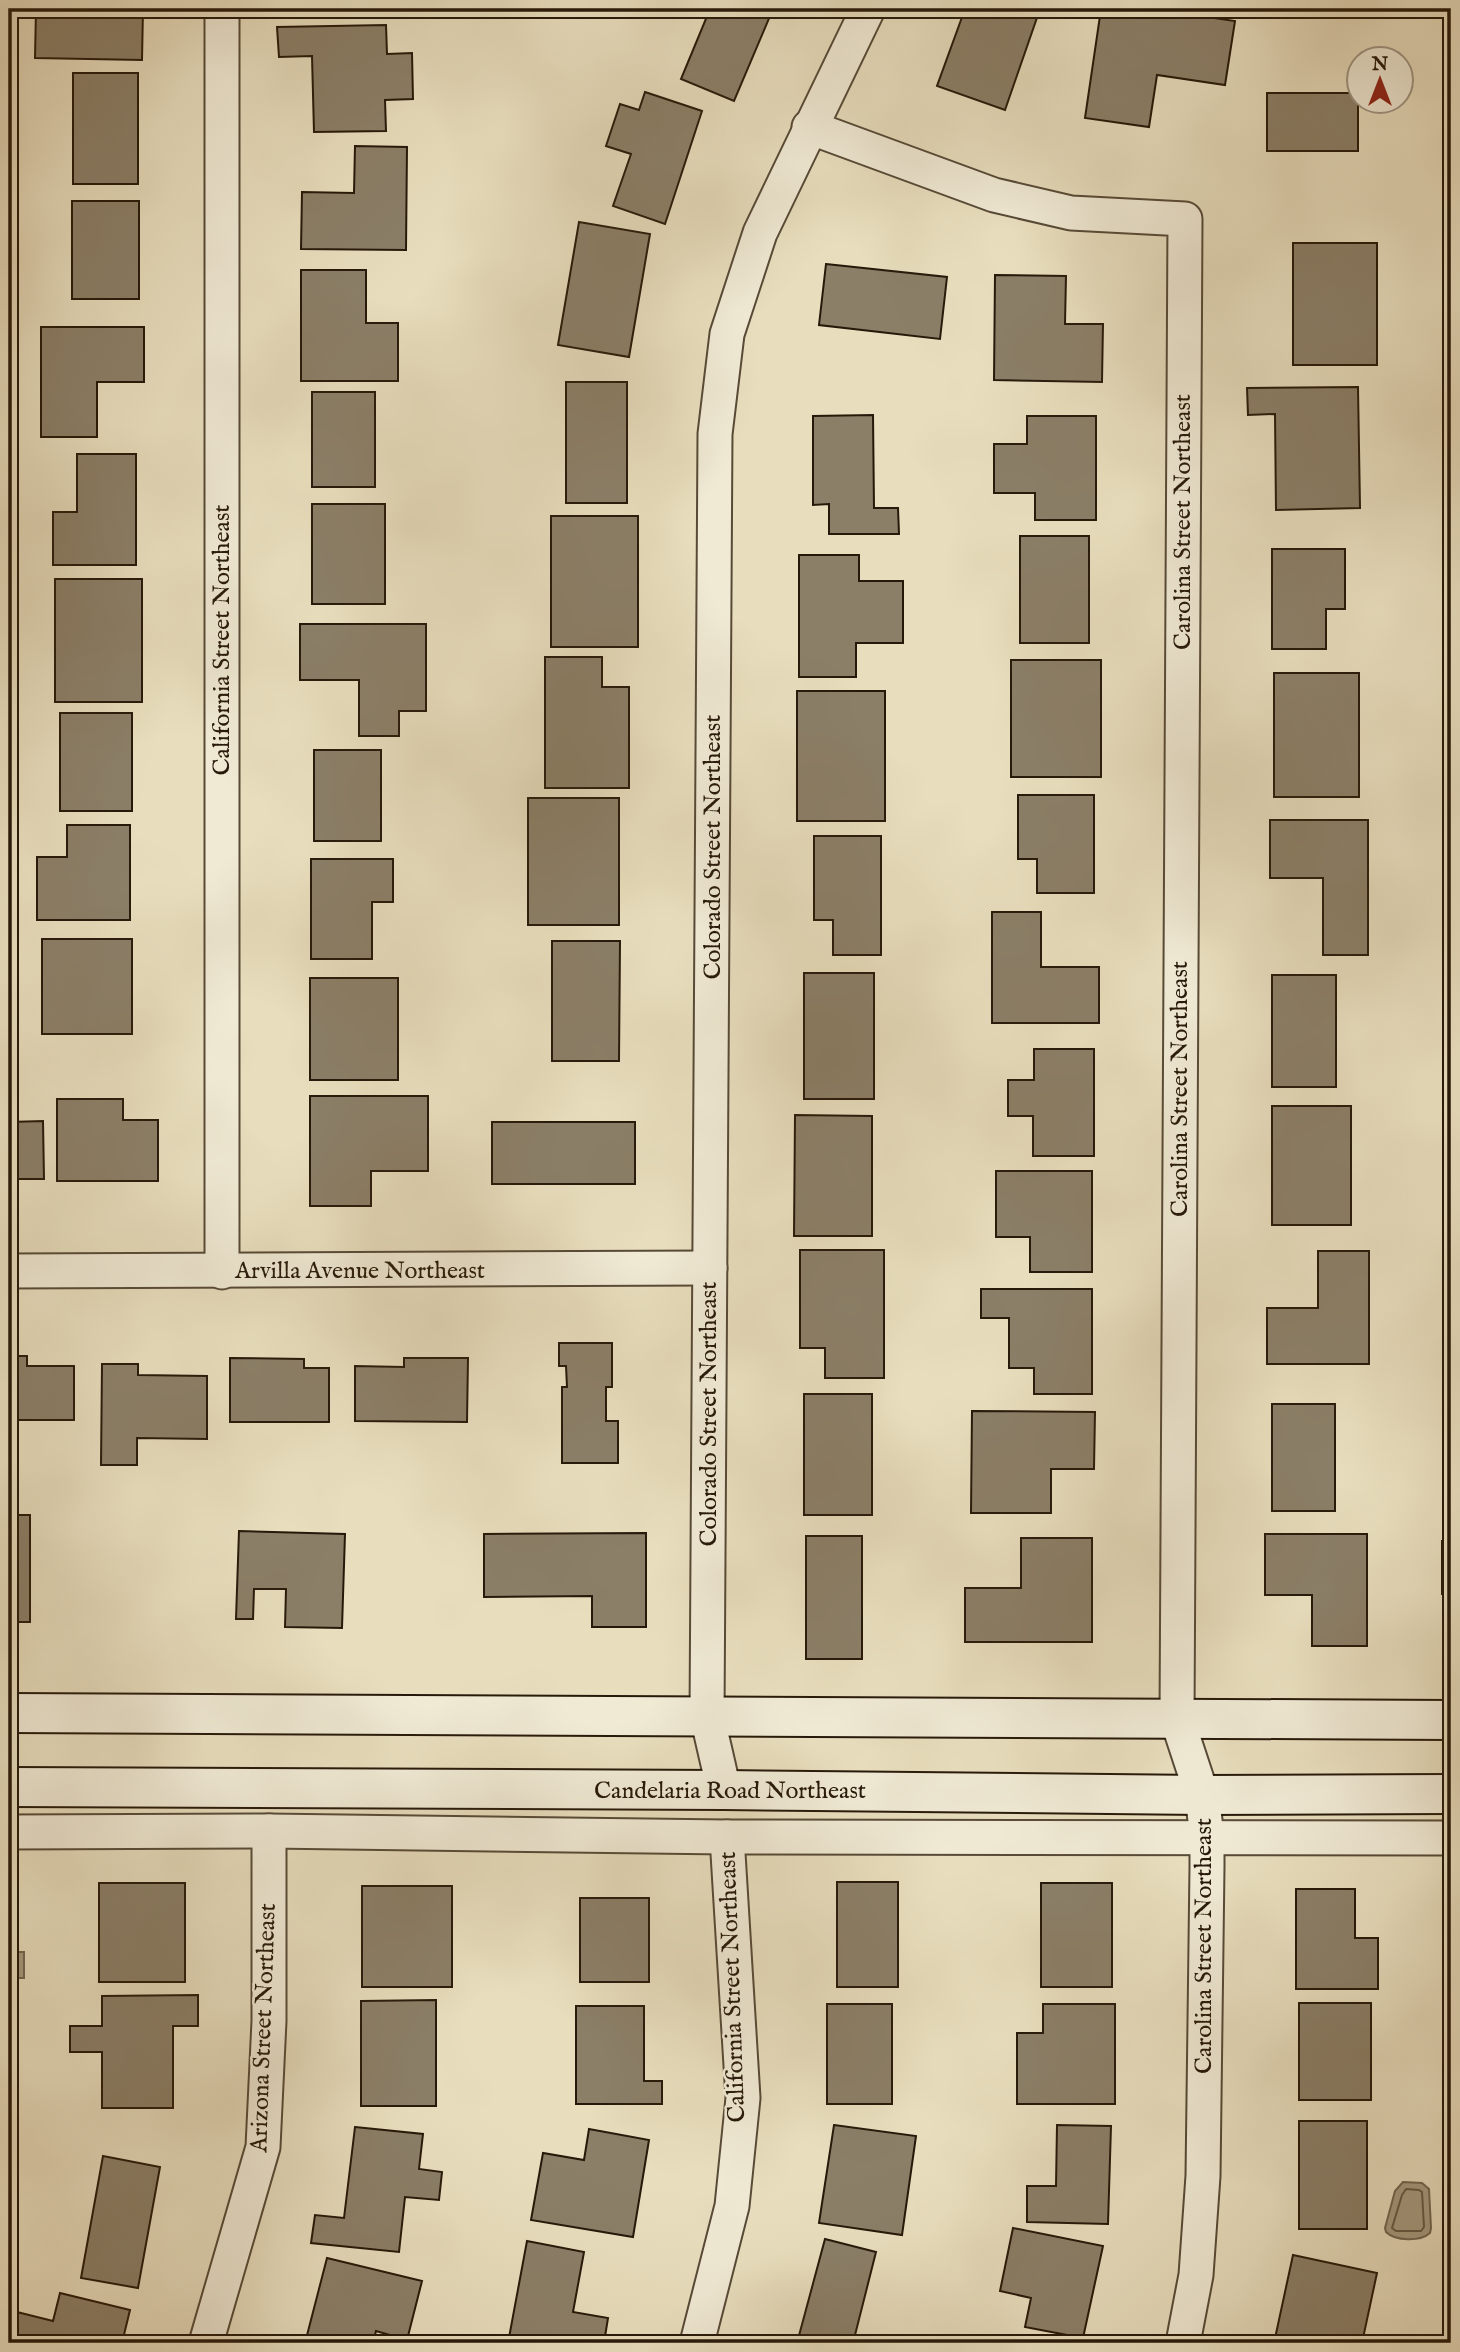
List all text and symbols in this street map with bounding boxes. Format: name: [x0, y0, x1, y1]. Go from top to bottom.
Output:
north arrow: [1344, 46, 1414, 116]
text: N: [1371, 53, 1389, 77]
street label: Carolina Street Northeast: [1168, 394, 1199, 650]
street label: California Street Northeast: [207, 504, 238, 776]
street label: Colorado Street Northeast: [698, 714, 729, 980]
street label: Carolina Street Northeast: [1165, 961, 1196, 1217]
street label: Arvilla Avenue Northeast: [234, 1256, 485, 1287]
street label: Colorado Street Northeast: [694, 1281, 725, 1547]
street label: Candelaria Road Northeast: [594, 1776, 866, 1807]
street label: Carolina Street Northeast: [1189, 1818, 1220, 2074]
street label: California Street Northeast: [713, 1851, 753, 2123]
street label: Arizona Street Northeast: [244, 1903, 284, 2154]

